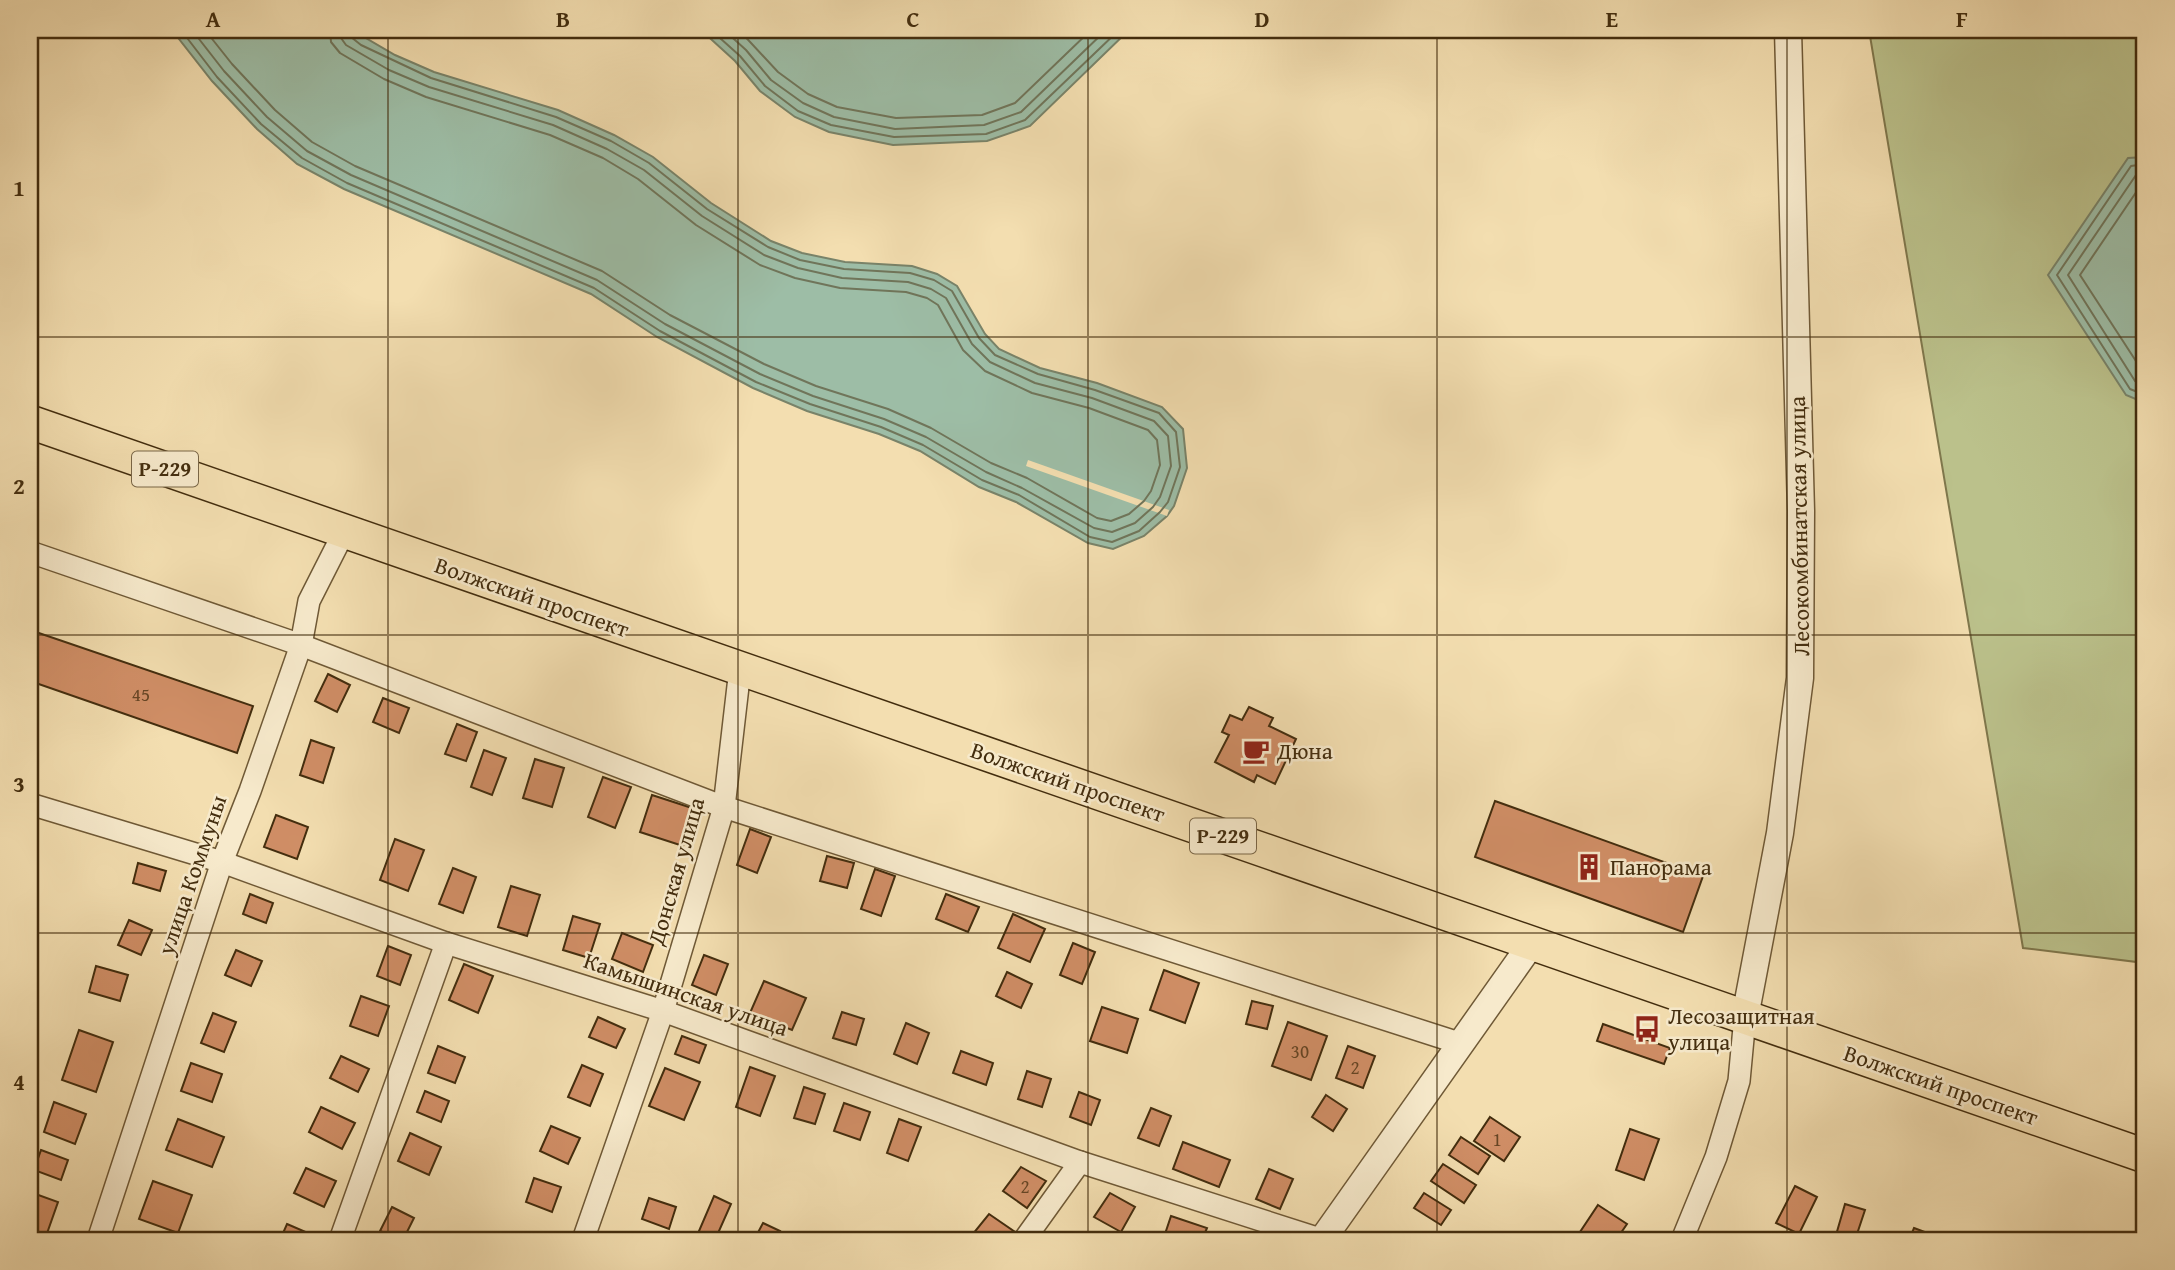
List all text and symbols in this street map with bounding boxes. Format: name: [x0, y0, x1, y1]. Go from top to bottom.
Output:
text: A: [206, 2, 221, 35]
text: B: [556, 2, 570, 35]
text: C: [906, 2, 920, 35]
text: D: [1255, 2, 1270, 35]
text: E: [1606, 2, 1618, 35]
text: F: [1956, 2, 1968, 35]
text: 1: [13, 171, 25, 204]
street label: Лесокомбинатская улица: [1780, 396, 1817, 656]
road number: Р-229: [132, 452, 198, 486]
text: 2: [13, 469, 25, 502]
street label: Волжский проспект: [431, 548, 634, 645]
house number: 45: [132, 680, 150, 708]
street label: Волжский проспект: [967, 733, 1170, 830]
place label: Дюна: [1276, 734, 1333, 767]
cafe icon: Дюна: [1241, 736, 1271, 766]
text: 3: [13, 767, 25, 800]
street label: улица Коммуны: [148, 790, 234, 960]
street label: Донская улица: [638, 793, 712, 949]
road number: Р-229: [1190, 818, 1256, 854]
place label: Панорама: [1610, 850, 1712, 883]
building icon: Панорама: [1574, 852, 1604, 882]
street label: Камышинская улица: [580, 943, 793, 1044]
place label: Лесозащитная улица: [1667, 999, 1815, 1058]
bus stop icon: Лесозащитная улица: [1632, 1014, 1662, 1044]
street label: Волжский проспект: [1840, 1036, 2043, 1133]
house number: 30: [1291, 1037, 1309, 1065]
house number: 2: [1350, 1053, 1360, 1081]
text: 4: [13, 1065, 25, 1098]
house number: 1: [1492, 1125, 1502, 1153]
house number: 2: [1020, 1172, 1030, 1200]

